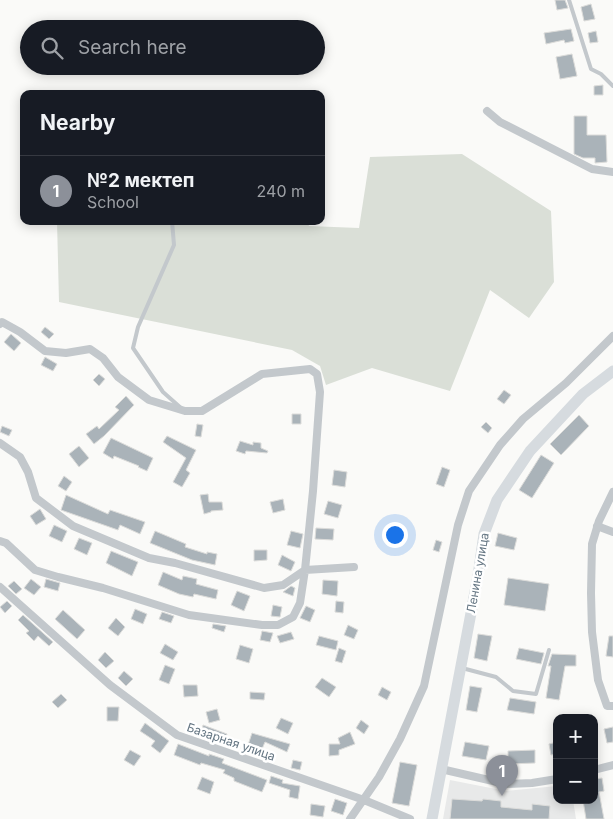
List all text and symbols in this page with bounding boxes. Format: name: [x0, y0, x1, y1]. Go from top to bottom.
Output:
search box: [20, 20, 325, 75]
icon: search: [38, 34, 66, 62]
text: Search here: [78, 36, 187, 59]
text: Nearby: [40, 110, 115, 135]
text: №2 мектеп: [87, 169, 194, 192]
text: 1: [53, 181, 59, 201]
text: 240 m: [257, 181, 305, 201]
text: School: [87, 192, 139, 212]
your location: [382, 522, 408, 548]
street label: Ленина улица: [463, 531, 492, 614]
map controls: [553, 714, 598, 804]
button: +: [553, 714, 598, 759]
street label: Базарная улица: [185, 719, 277, 764]
pin: 1: [486, 755, 518, 796]
button: −: [553, 759, 598, 804]

